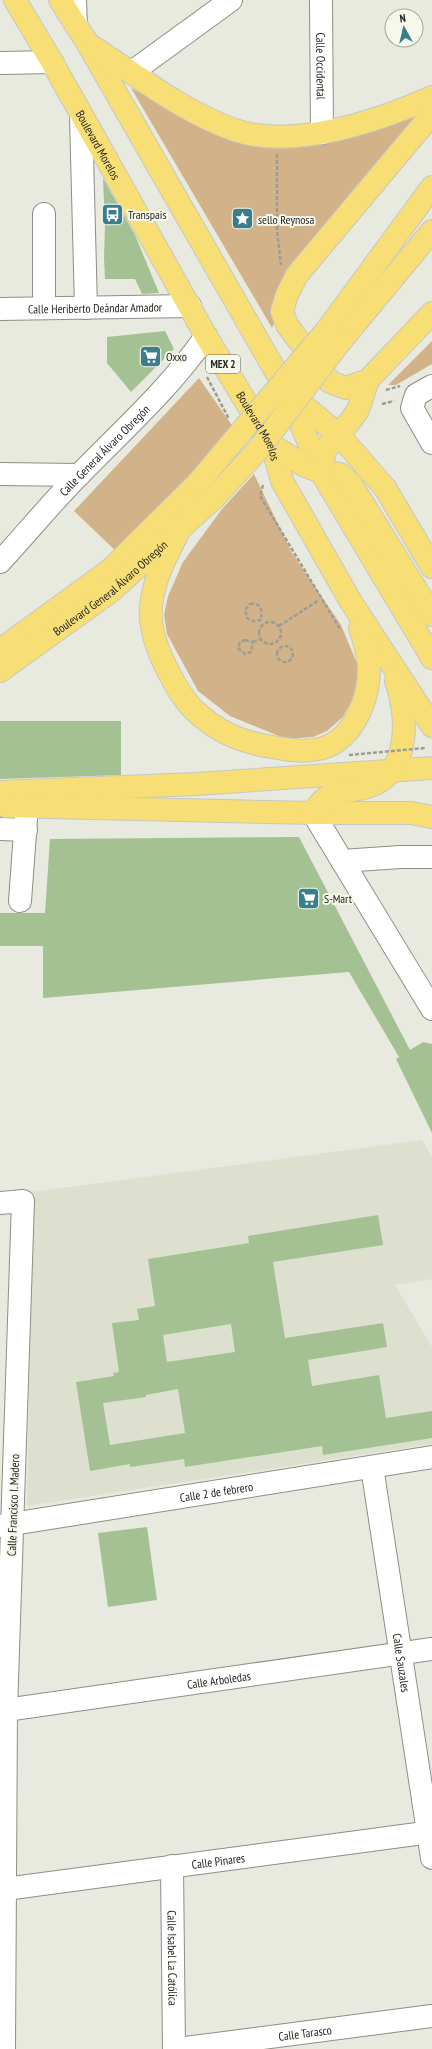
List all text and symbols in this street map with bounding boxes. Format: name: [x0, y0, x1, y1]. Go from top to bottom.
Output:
north arrow: [384, 8, 424, 48]
text: N: [399, 11, 407, 25]
street label: Calle Occidental: [314, 32, 329, 100]
street label: Boulevard Morelos: [73, 107, 124, 182]
bus stop icon: Transpais: [99, 201, 125, 227]
place icon: sello Reynosa: [230, 206, 256, 232]
place label: Transpais: [128, 207, 166, 222]
place label: sello Reynosa: [258, 212, 314, 227]
street label: Calle Heriberto Deándar Amador: [28, 299, 163, 316]
supermarket icon: Oxxo: [137, 343, 163, 369]
place label: Oxxo: [166, 349, 187, 364]
road number: MEX 2: [206, 355, 240, 373]
street label: Boulevard Morelos: [234, 388, 283, 462]
street label: Calle General Álvaro Obregón: [56, 401, 152, 499]
street label: Boulevard General Álvaro Obregón: [50, 537, 170, 638]
supermarket icon: S-Mart: [296, 885, 322, 911]
place label: S-Mart: [324, 891, 353, 906]
street label: Calle Francisco I. Madero: [4, 1454, 22, 1556]
street label: Calle 2 de febrero: [179, 1478, 254, 1505]
street label: Calle Sauzales: [390, 1632, 414, 1693]
street label: Calle Arboledas: [186, 1668, 252, 1691]
street label: Calle Pinares: [190, 1850, 246, 1872]
street label: Calle Isabel La Católica: [165, 1910, 181, 2006]
street label: Calle Tarasco: [277, 2022, 332, 2043]

